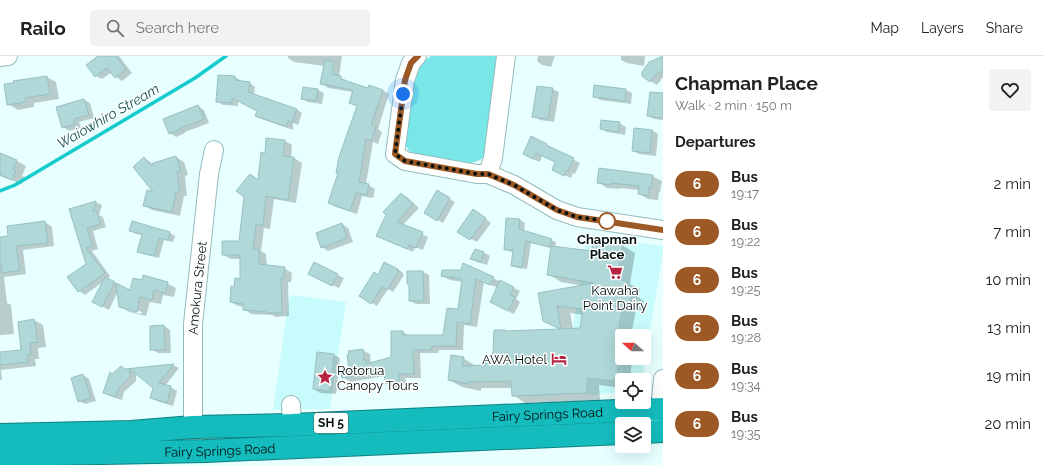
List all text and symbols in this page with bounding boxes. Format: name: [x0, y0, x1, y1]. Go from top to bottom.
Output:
search box: [90, 10, 370, 46]
text: Railo: [20, 17, 66, 39]
icon: search: [104, 17, 126, 39]
text: Search here: [136, 19, 219, 37]
text: Map: [871, 20, 899, 36]
text: Layers: [921, 20, 964, 36]
text: Share: [986, 20, 1023, 36]
button: heart: [989, 69, 1031, 111]
text: Chapman Place: [675, 72, 818, 94]
water label: Waiowhiro Stream: [54, 80, 162, 152]
your location: [393, 84, 413, 104]
text: Walk · 2 min · 150 m: [675, 98, 792, 113]
text: Departures: [675, 133, 756, 151]
text: Bus: [731, 168, 758, 186]
text: 2 min: [994, 175, 1031, 193]
text: 6: [693, 176, 701, 192]
text: 19:17: [731, 186, 759, 201]
marker: Chapman Place: [598, 212, 616, 230]
text: Bus: [731, 216, 758, 234]
text: 7 min: [993, 223, 1031, 241]
text: 6: [693, 224, 701, 240]
place label: Chapman Place: [577, 232, 637, 262]
text: 19:22: [731, 234, 760, 249]
street label: Amokura Street: [185, 240, 209, 335]
supermarket icon: Kawaha Point Dairy: [606, 263, 624, 281]
text: Bus: [731, 264, 758, 282]
text: 10 min: [986, 271, 1031, 289]
text: 6: [693, 272, 701, 288]
text: 19:25: [731, 282, 760, 297]
place label: Kawaha Point Dairy: [583, 283, 647, 313]
text: Bus: [731, 312, 758, 330]
text: 13 min: [987, 319, 1031, 337]
text: 6: [693, 320, 701, 336]
north arrow: [615, 329, 651, 365]
map controls: [615, 329, 651, 453]
text: 19:28: [731, 330, 761, 345]
hotel icon: AWA Hotel: [550, 350, 568, 368]
place label: AWA Hotel: [482, 352, 547, 367]
text: Bus: [731, 360, 758, 378]
place label: Rotorua Canopy Tours: [337, 363, 419, 393]
text: 19 min: [986, 367, 1031, 385]
place icon: Rotorua Canopy Tours: [316, 368, 334, 386]
text: 6: [693, 368, 701, 384]
button: locate: [615, 373, 651, 409]
text: 19:34: [731, 378, 761, 393]
street label: Fairy Springs Road: [492, 404, 603, 424]
text: Bus: [731, 408, 758, 426]
road number: SH 5: [314, 413, 348, 433]
text: 20 min: [984, 415, 1031, 433]
text: 6: [693, 416, 701, 432]
button: layers: [615, 417, 651, 453]
text: 19:35: [731, 426, 761, 441]
street label: Fairy Springs Road: [164, 440, 276, 459]

